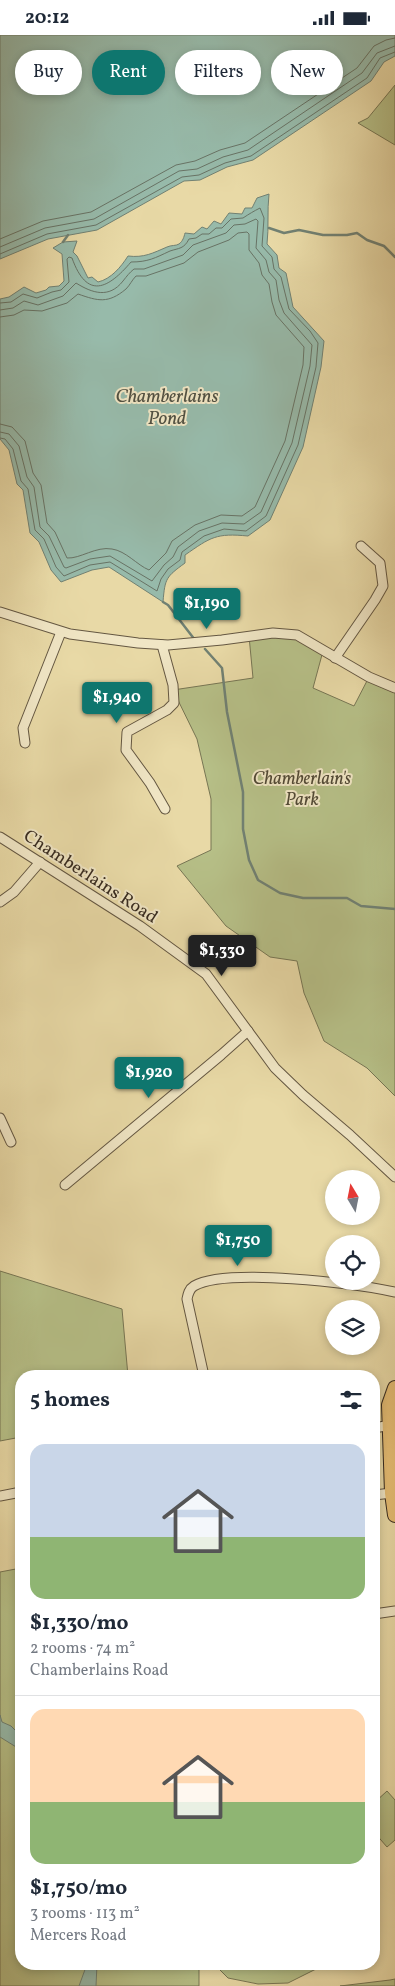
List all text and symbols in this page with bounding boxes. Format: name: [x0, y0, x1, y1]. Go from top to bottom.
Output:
text: 20:12: [25, 5, 69, 31]
chip: Buy: [15, 50, 82, 95]
chip: Rent: [92, 50, 165, 95]
chip: Filters: [175, 50, 261, 95]
chip: New: [271, 50, 343, 95]
water label: Chamberlains Pond: [116, 384, 218, 432]
pin: $1,190: [166, 587, 248, 630]
text: $1,190: [184, 593, 230, 615]
pin: $1,940: [76, 681, 158, 724]
text: $1,940: [93, 687, 141, 709]
park label: Chamberlain's Park: [253, 767, 352, 813]
street label: Chamberlains Road: [18, 824, 162, 930]
pin: $1,330: [181, 935, 263, 977]
text: $1,330: [199, 940, 245, 962]
pin: $1,920: [108, 1057, 190, 1099]
text: $1,920: [126, 1062, 172, 1084]
north arrow: [325, 1170, 380, 1225]
map controls: [325, 1170, 380, 1355]
pin: $1,750: [197, 1225, 279, 1267]
text: $1,750: [216, 1230, 260, 1252]
button: locate: [325, 1235, 380, 1290]
button: layers: [325, 1300, 380, 1355]
text: 5 homes: [30, 1386, 110, 1415]
icon: filters: [337, 1386, 365, 1414]
icon: home: [153, 1476, 243, 1566]
text: $1,330/mo: [30, 1609, 129, 1638]
text: 2 rooms · 74 m²: [30, 1638, 135, 1660]
text: Chamberlains Road: [30, 1660, 168, 1682]
icon: home: [153, 1742, 243, 1832]
text: $1,750/mo: [30, 1874, 127, 1903]
text: 3 rooms · 113 m²: [30, 1903, 140, 1925]
text: Mercers Road: [30, 1925, 126, 1947]

